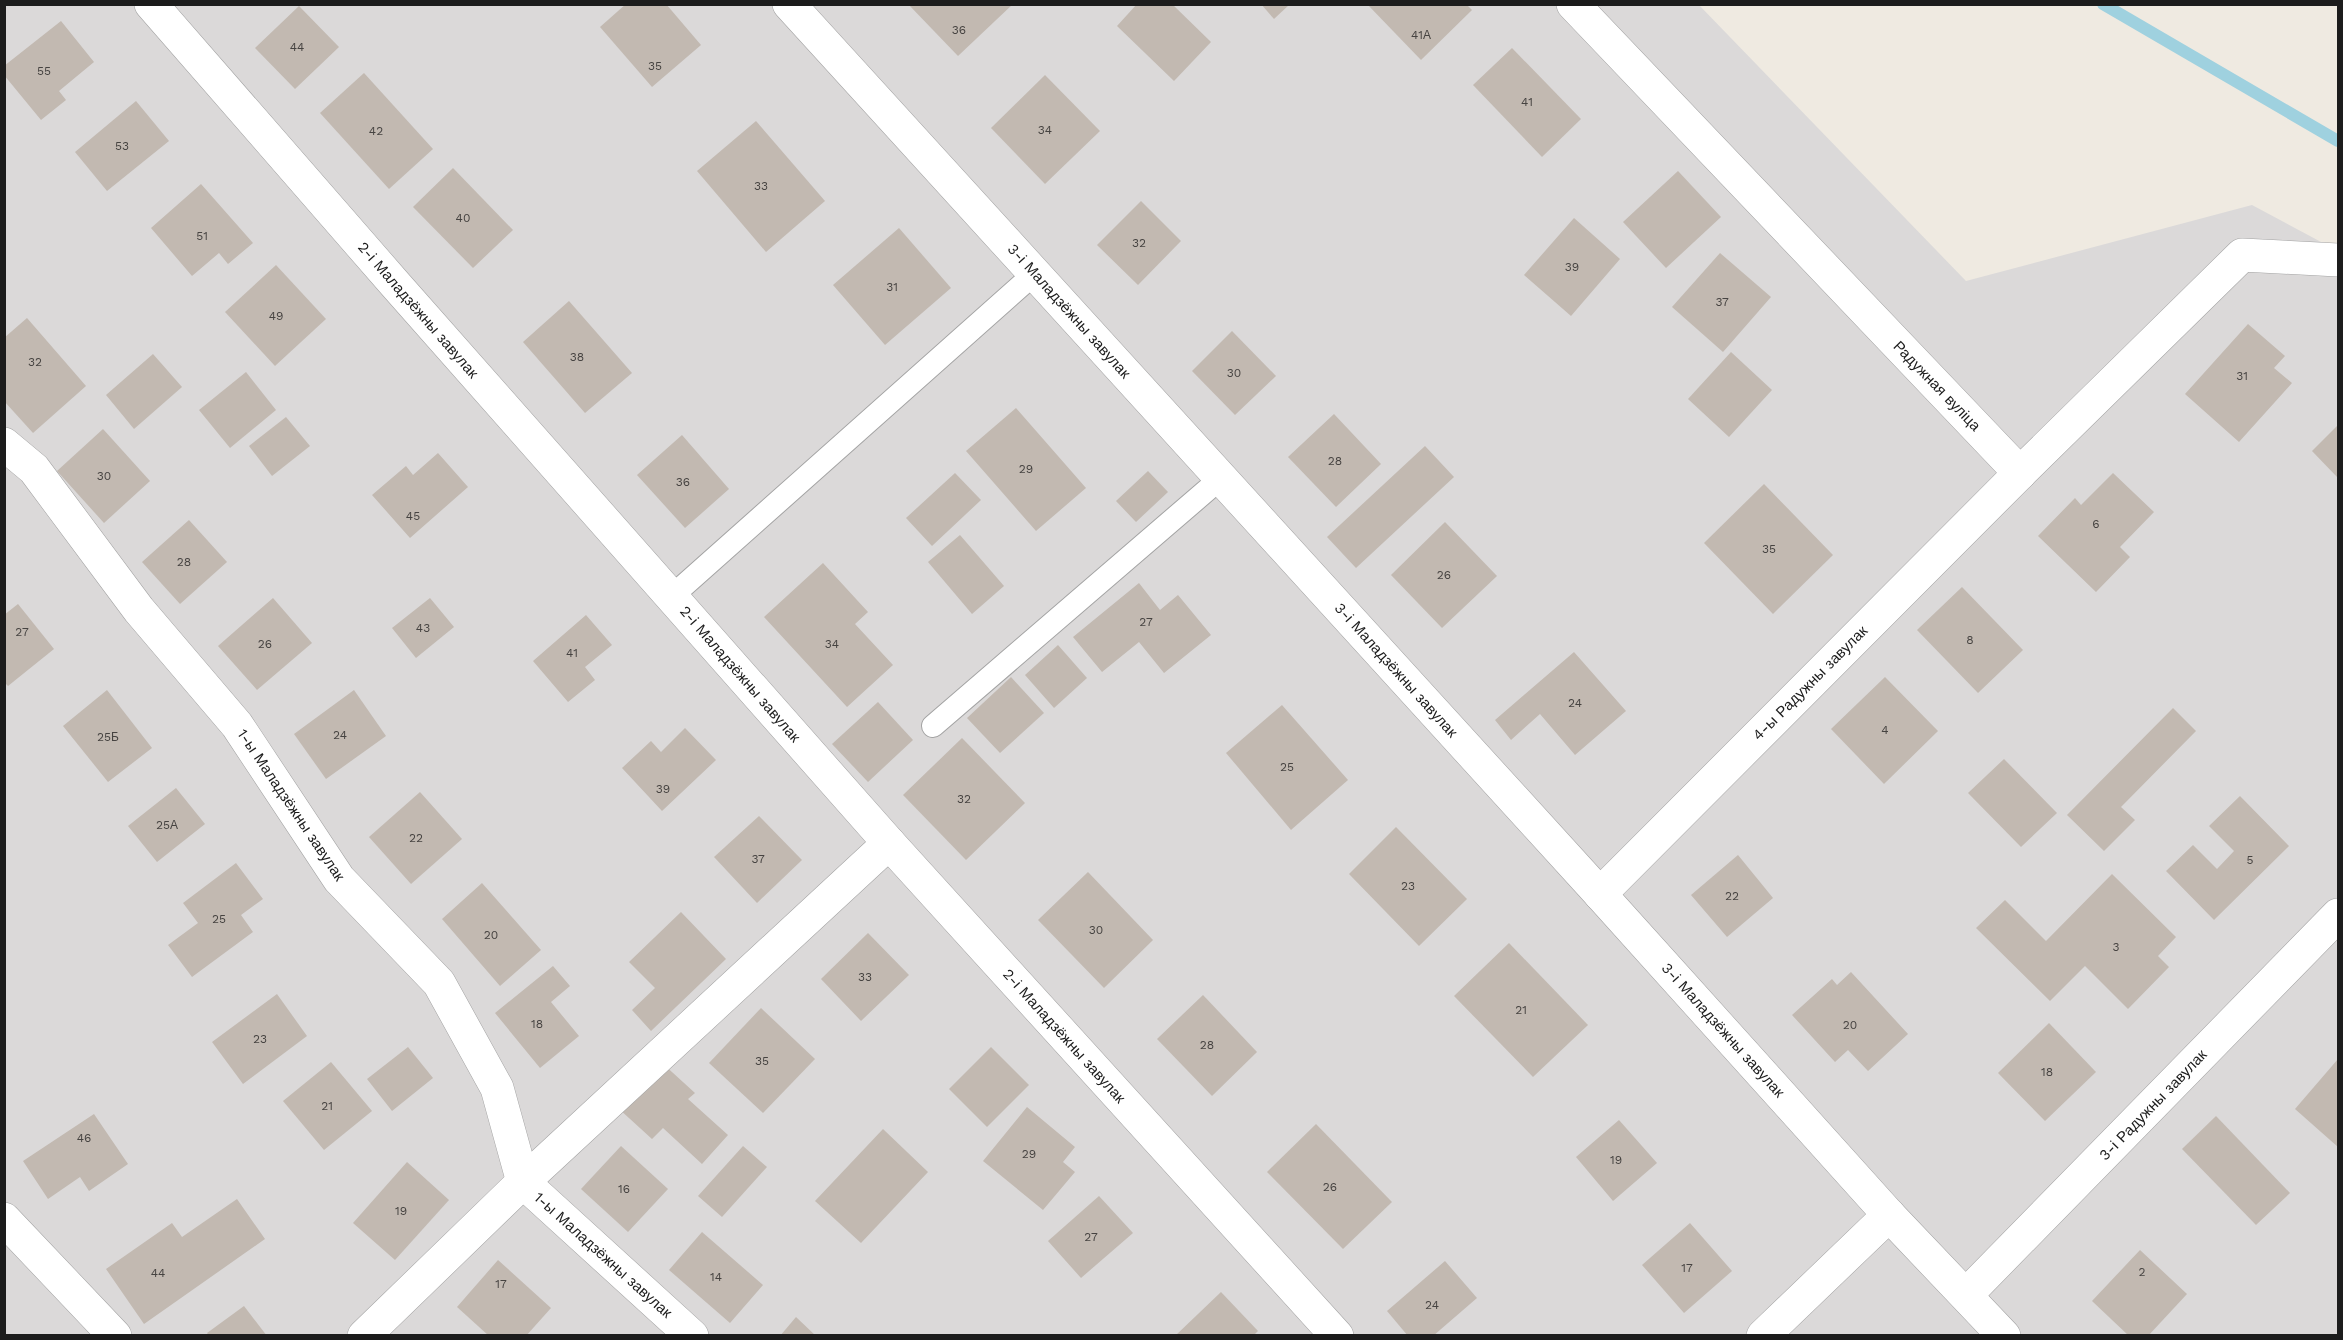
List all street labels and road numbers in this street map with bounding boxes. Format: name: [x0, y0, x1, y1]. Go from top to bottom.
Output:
street label: 2-і Маладзёжны завулак: [354, 238, 482, 382]
street label: 3-і Маладзёжны завулак: [1004, 240, 1134, 382]
street label: Радужная вуліца: [1890, 337, 1985, 435]
street label: 3-і Маладзёжны завулак: [1331, 599, 1461, 741]
street label: 2-і Маладзёжны завулак: [676, 602, 804, 746]
street label: 4-ы Радужны завулак: [1749, 622, 1871, 744]
street label: 1-ы Маладзёжны завулак: [233, 726, 349, 885]
street label: 3-і Маладзёжны завулак: [1658, 959, 1788, 1101]
street label: 2-і Маладзёжны завулак: [999, 965, 1129, 1107]
street label: 3-і Радужны завулак: [2095, 1046, 2211, 1164]
street label: 1-ы Маладзёжны завулак: [530, 1188, 676, 1322]

